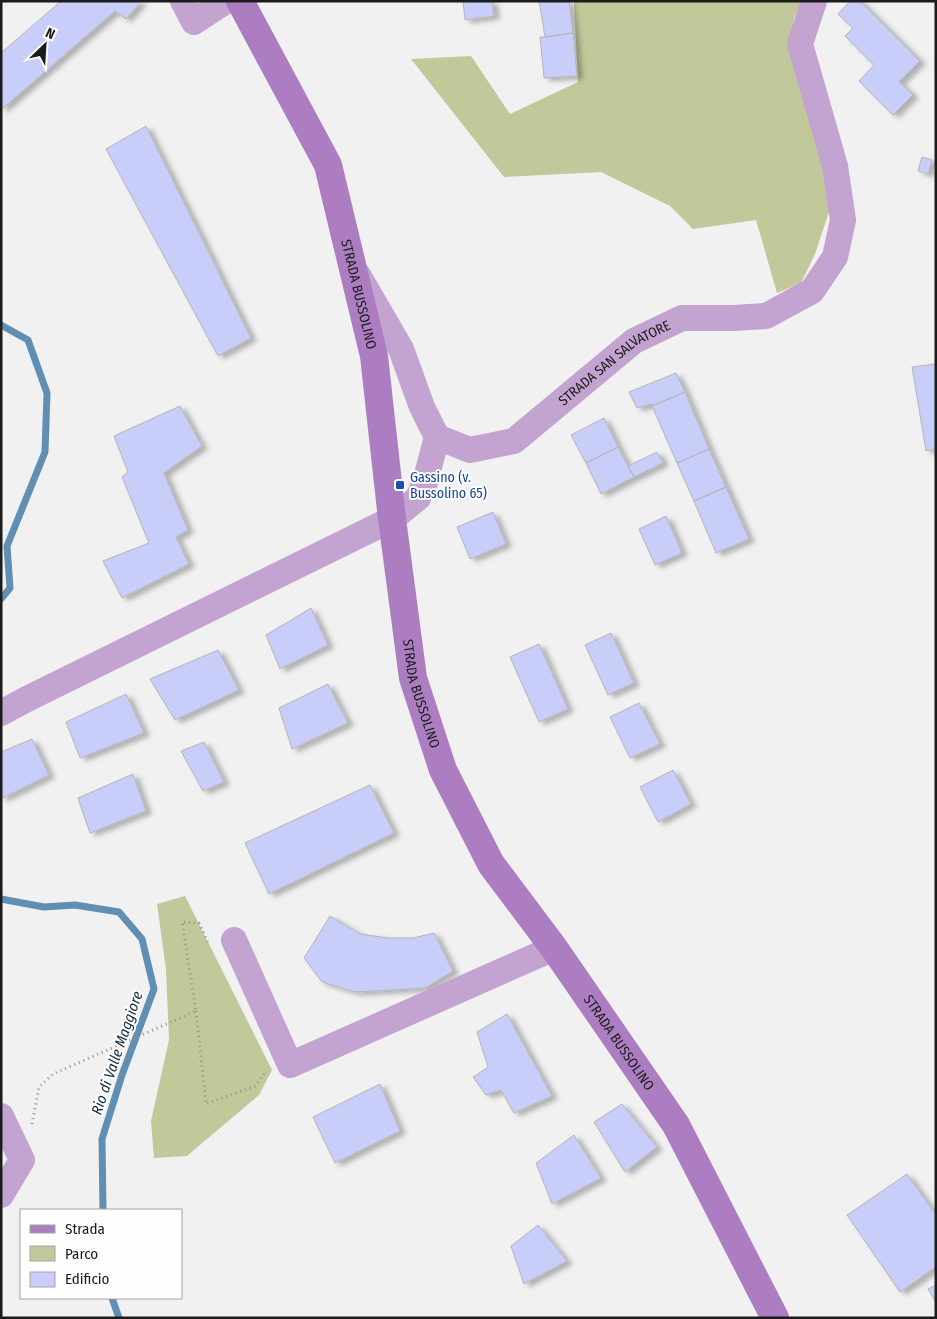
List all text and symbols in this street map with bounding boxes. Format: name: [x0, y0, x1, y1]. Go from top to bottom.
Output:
north arrow: [20, 20, 70, 70]
text: N: [43, 24, 58, 43]
street label: STRADA BUSSOLINO: [337, 238, 380, 351]
street label: STRADA SAN SALVATORE: [555, 317, 674, 409]
place label: Gassino (v. Bussolino 65): [410, 469, 487, 502]
marker: Gassino (v. Bussolino 65): [394, 479, 406, 491]
street label: STRADA BUSSOLINO: [399, 638, 443, 751]
water label: Rio di Valle Maggiore: [87, 989, 147, 1117]
street label: STRADA BUSSOLINO: [580, 992, 658, 1094]
legend: [20, 1209, 182, 1299]
text: Strada: [65, 1220, 105, 1238]
text: Parco: [65, 1245, 98, 1263]
text: Edificio: [65, 1270, 110, 1288]

